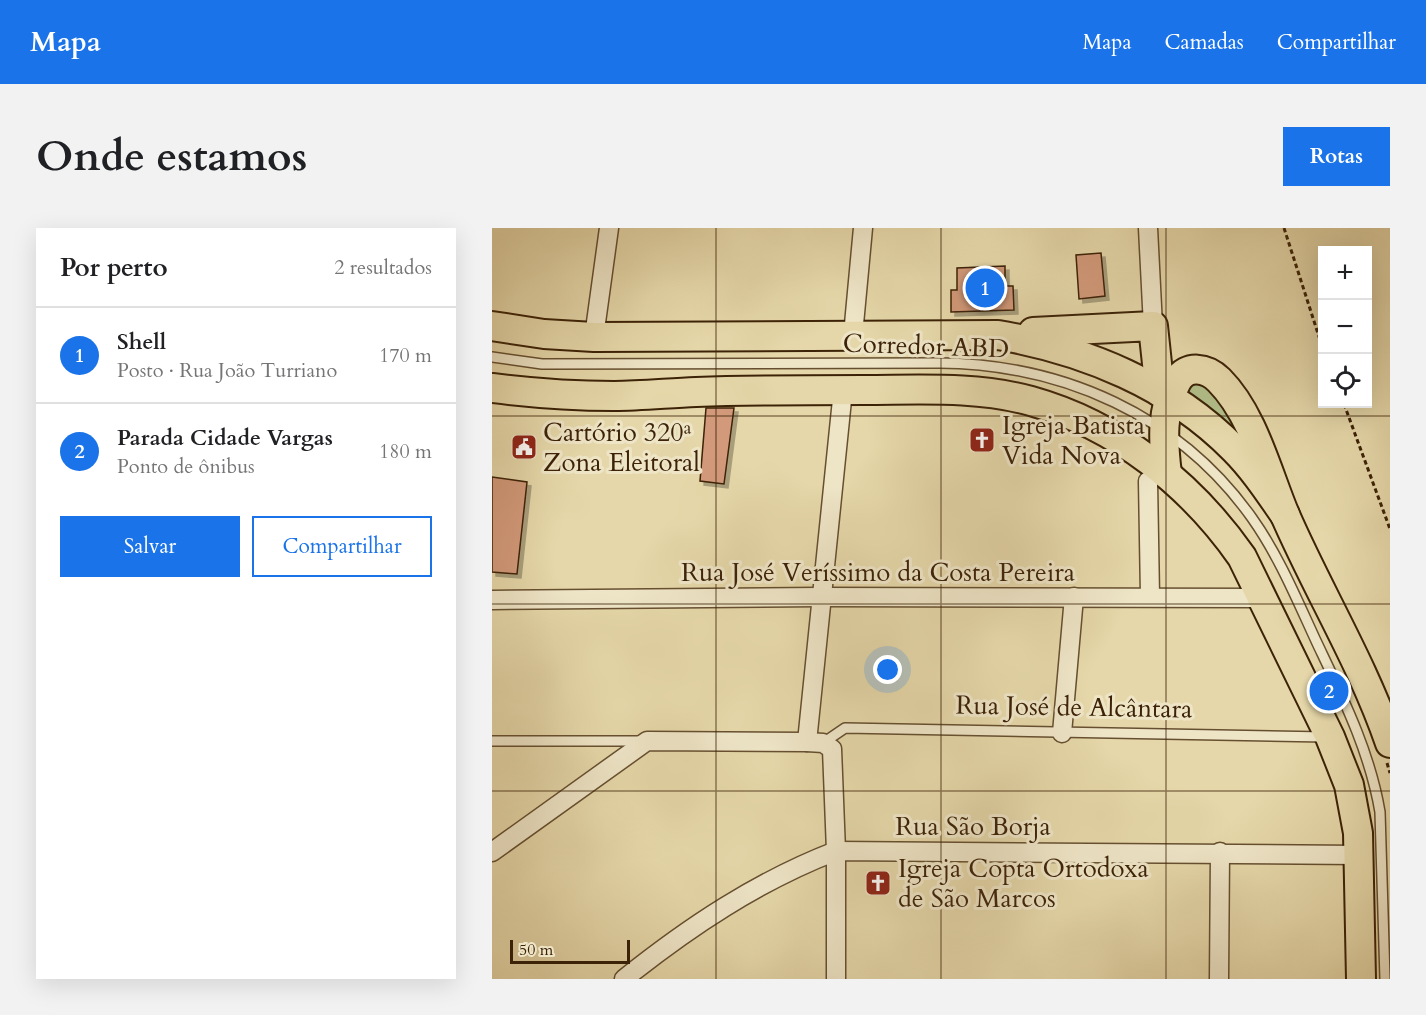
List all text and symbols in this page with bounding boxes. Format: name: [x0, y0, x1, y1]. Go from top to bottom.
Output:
text: Mapa: [30, 23, 101, 61]
text: Mapa: [1082, 28, 1132, 57]
text: Camadas: [1165, 28, 1244, 57]
text: Compartilhar: [1277, 28, 1396, 57]
button: Rotas: [1283, 127, 1390, 186]
text: Onde estamos: [36, 128, 307, 185]
map controls: [1318, 246, 1372, 408]
button: +: [1318, 246, 1372, 300]
text: Por perto: [60, 250, 168, 285]
text: 2 resultados: [334, 254, 432, 281]
pin: 1: [966, 266, 1004, 310]
button: −: [1318, 300, 1372, 354]
street label: Corredor ABD: [842, 326, 1010, 366]
text: Shell: [117, 327, 166, 357]
text: 1: [74, 342, 85, 369]
text: 170 m: [379, 342, 432, 369]
button: locate: [1318, 354, 1372, 408]
text: Posto · Rua João Turriano: [117, 357, 337, 384]
place label: Igreja Batista Vida Nova: [1002, 408, 1145, 473]
place label: Cartório 320ª Zona Eleitoral: [543, 415, 700, 480]
text: Parada Cidade Vargas: [117, 423, 333, 453]
church icon: Igreja Batista Vida Nova: [967, 425, 997, 455]
public building icon: Cartório 320ª Zona Eleitoral: [509, 432, 539, 462]
text: 2: [74, 438, 85, 465]
text: 180 m: [379, 438, 432, 465]
text: Ponto de ônibus: [117, 453, 255, 480]
button: Salvar: [60, 516, 240, 577]
button: Compartilhar: [252, 516, 432, 577]
street label: Rua José Veríssimo da Costa Pereira: [681, 555, 1075, 590]
your location: [873, 655, 902, 684]
pin: 2: [1310, 668, 1348, 714]
street label: Rua José de Alcântara: [955, 687, 1193, 727]
street label: Rua São Borja: [895, 809, 1051, 844]
place label: Igreja Copta Ortodoxa de São Marcos: [898, 851, 1149, 916]
church icon: Igreja Copta Ortodoxa de São Marcos: [863, 868, 893, 898]
scale bar: [510, 937, 630, 964]
text: 50 m: [519, 939, 553, 961]

